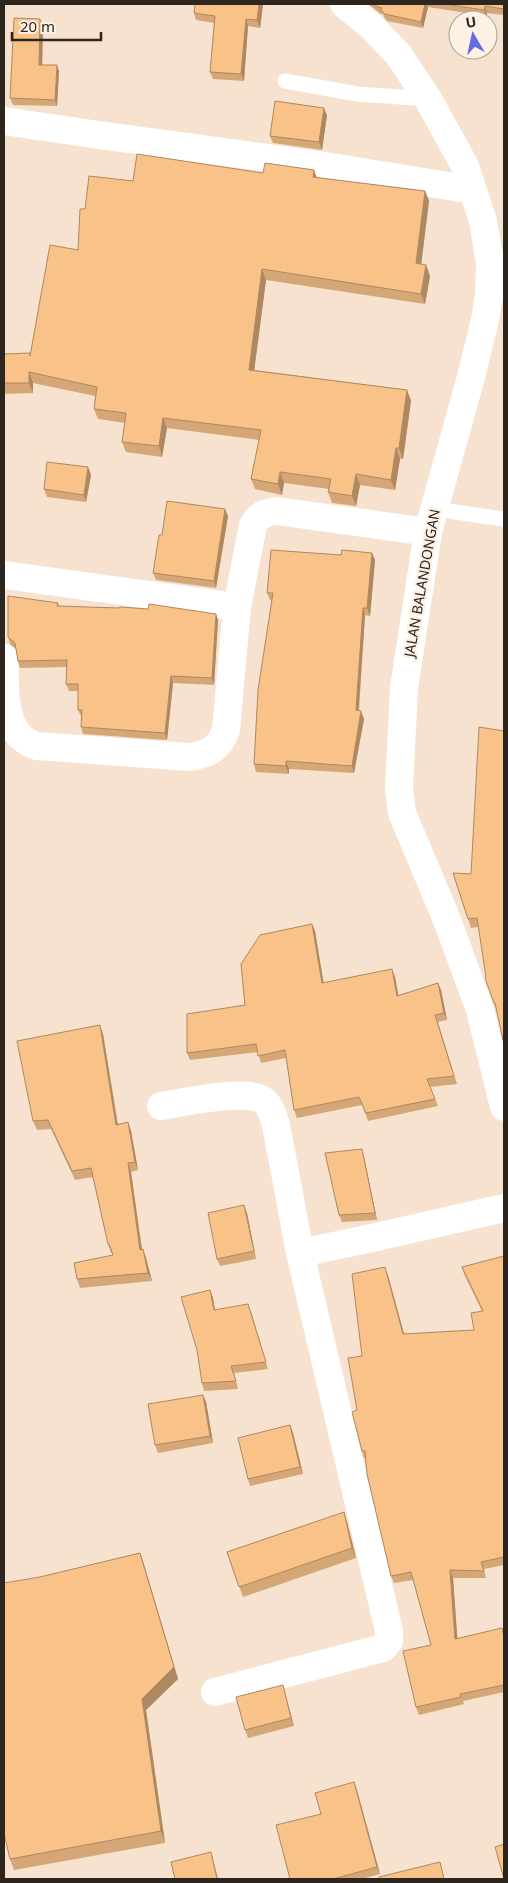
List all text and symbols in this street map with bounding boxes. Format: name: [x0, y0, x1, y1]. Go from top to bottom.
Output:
scale bar: [12, 10, 101, 42]
north arrow: [448, 10, 498, 60]
text: U: [464, 11, 478, 32]
text: 20 m: [20, 16, 55, 36]
street label: JALAN BALANDONGAN: [399, 507, 444, 660]

